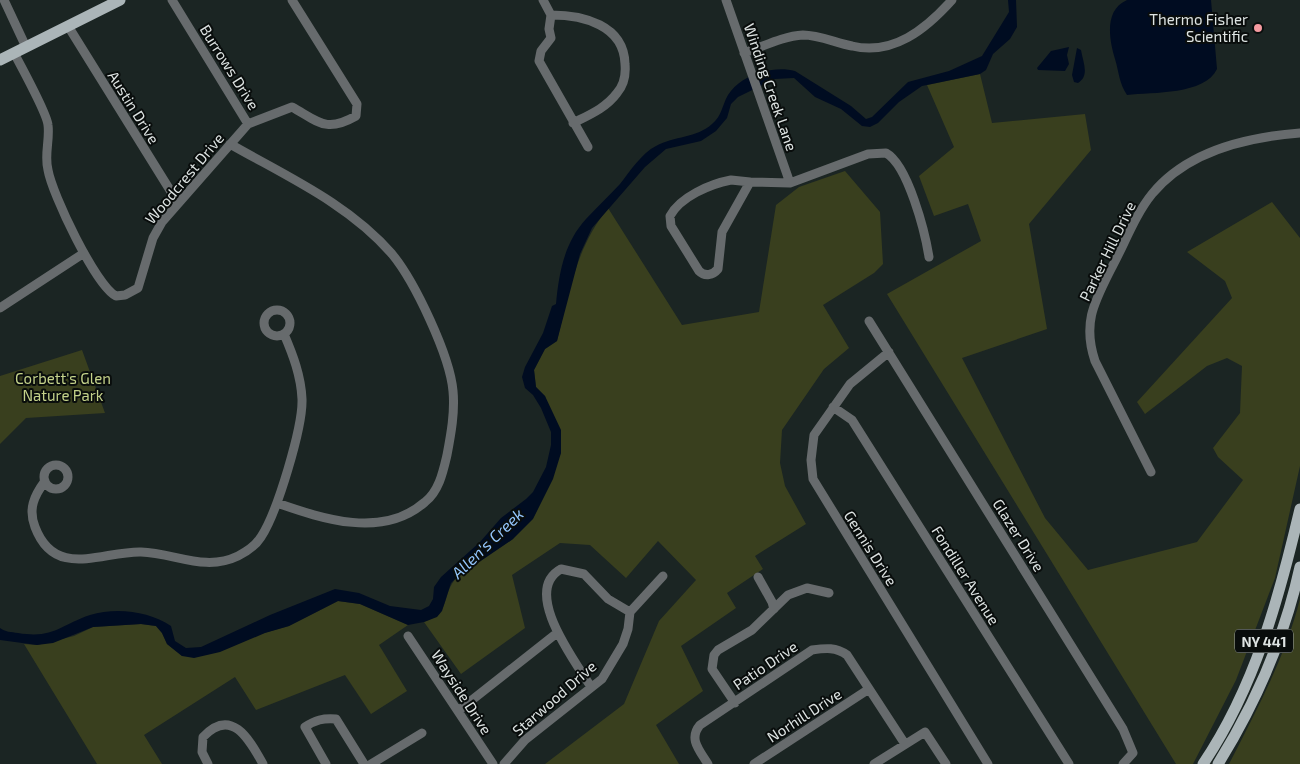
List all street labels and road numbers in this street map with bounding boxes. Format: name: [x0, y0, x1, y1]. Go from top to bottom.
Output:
street label: Burrows Drive: [197, 21, 263, 113]
street label: Winding Creek Lane: [741, 21, 801, 153]
street label: Austin Drive: [104, 67, 164, 147]
street label: Woodcrest Drive: [141, 129, 227, 227]
street label: Parker Hill Drive: [1075, 198, 1139, 304]
street label: Glazer Drive: [990, 495, 1048, 575]
street label: Gennis Drive: [841, 507, 901, 589]
street label: Fondiller Avenue: [928, 522, 1004, 628]
road number: NY 441: [1235, 630, 1293, 652]
street label: Patio Drive: [729, 637, 801, 693]
street label: Wayside Drive: [428, 646, 496, 738]
street label: Starwood Drive: [508, 657, 600, 739]
street label: Norhill Drive: [763, 684, 845, 746]

